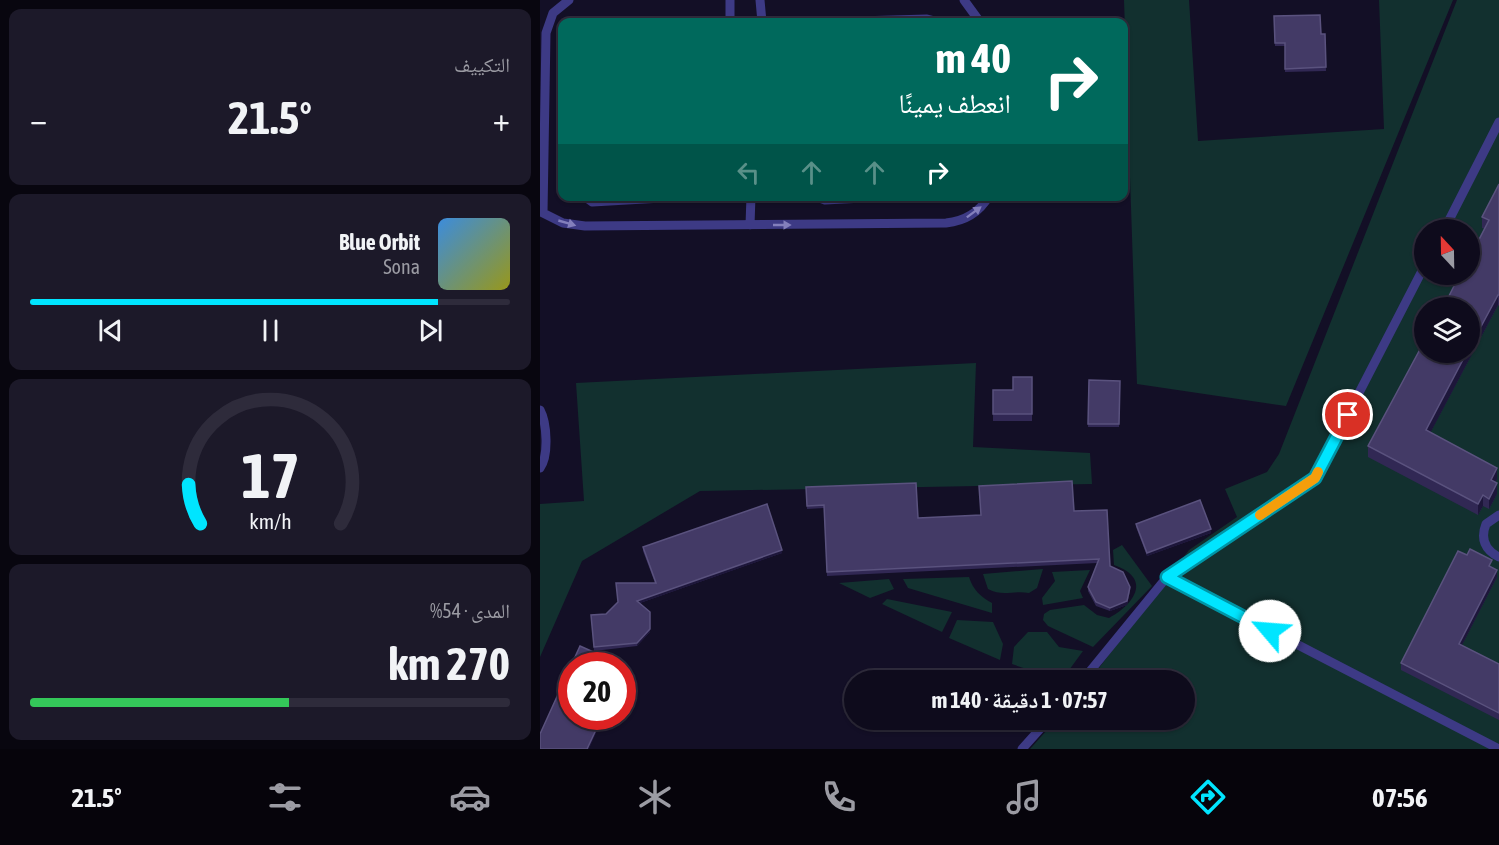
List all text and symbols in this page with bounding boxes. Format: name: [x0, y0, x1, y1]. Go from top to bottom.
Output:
text: 40 m: [936, 34, 1011, 82]
icon: right: [1032, 42, 1110, 120]
text: التكييف: [454, 53, 510, 76]
text: انعطف يمينًا: [898, 88, 1011, 119]
text: 21.5°: [228, 92, 312, 144]
text: −: [30, 100, 47, 138]
text: +: [493, 100, 510, 138]
icon: left: [732, 156, 765, 189]
icon: ahead: [795, 156, 828, 189]
icon: ahead: [858, 156, 891, 189]
icon: right: [921, 156, 954, 189]
one-way arrow: [967, 207, 982, 219]
one-way arrow: [558, 219, 576, 228]
north arrow: [1414, 219, 1480, 285]
map controls: [1414, 219, 1480, 363]
one-way arrow: [772, 220, 791, 230]
text: Blue Orbit: [339, 229, 420, 255]
text: Sona: [383, 255, 420, 278]
button: layers: [1414, 297, 1480, 363]
icon: previous: [94, 314, 127, 347]
icon: pause: [254, 314, 287, 347]
icon: next: [414, 314, 447, 347]
pin: [1322, 389, 1373, 440]
icon: arrive: [1331, 398, 1364, 431]
text: 17: [241, 440, 299, 511]
text: km/h: [249, 509, 291, 534]
text: المدى · 54%: [430, 599, 510, 622]
position arrow: [1238, 599, 1302, 663]
text: 270 km: [388, 638, 510, 690]
speed limit sign: 20: [558, 652, 636, 730]
text: 07:57 · 1 دقيقة · 140 m: [931, 687, 1108, 713]
icon: filters: [264, 776, 306, 818]
icon: car: [449, 776, 491, 818]
icon: climate: [634, 776, 676, 818]
icon: phone: [818, 776, 860, 818]
icon: music: [1003, 776, 1045, 818]
icon: directions: [1187, 776, 1229, 818]
text: 21.5°: [71, 782, 122, 813]
text: 07:56: [1372, 782, 1428, 813]

